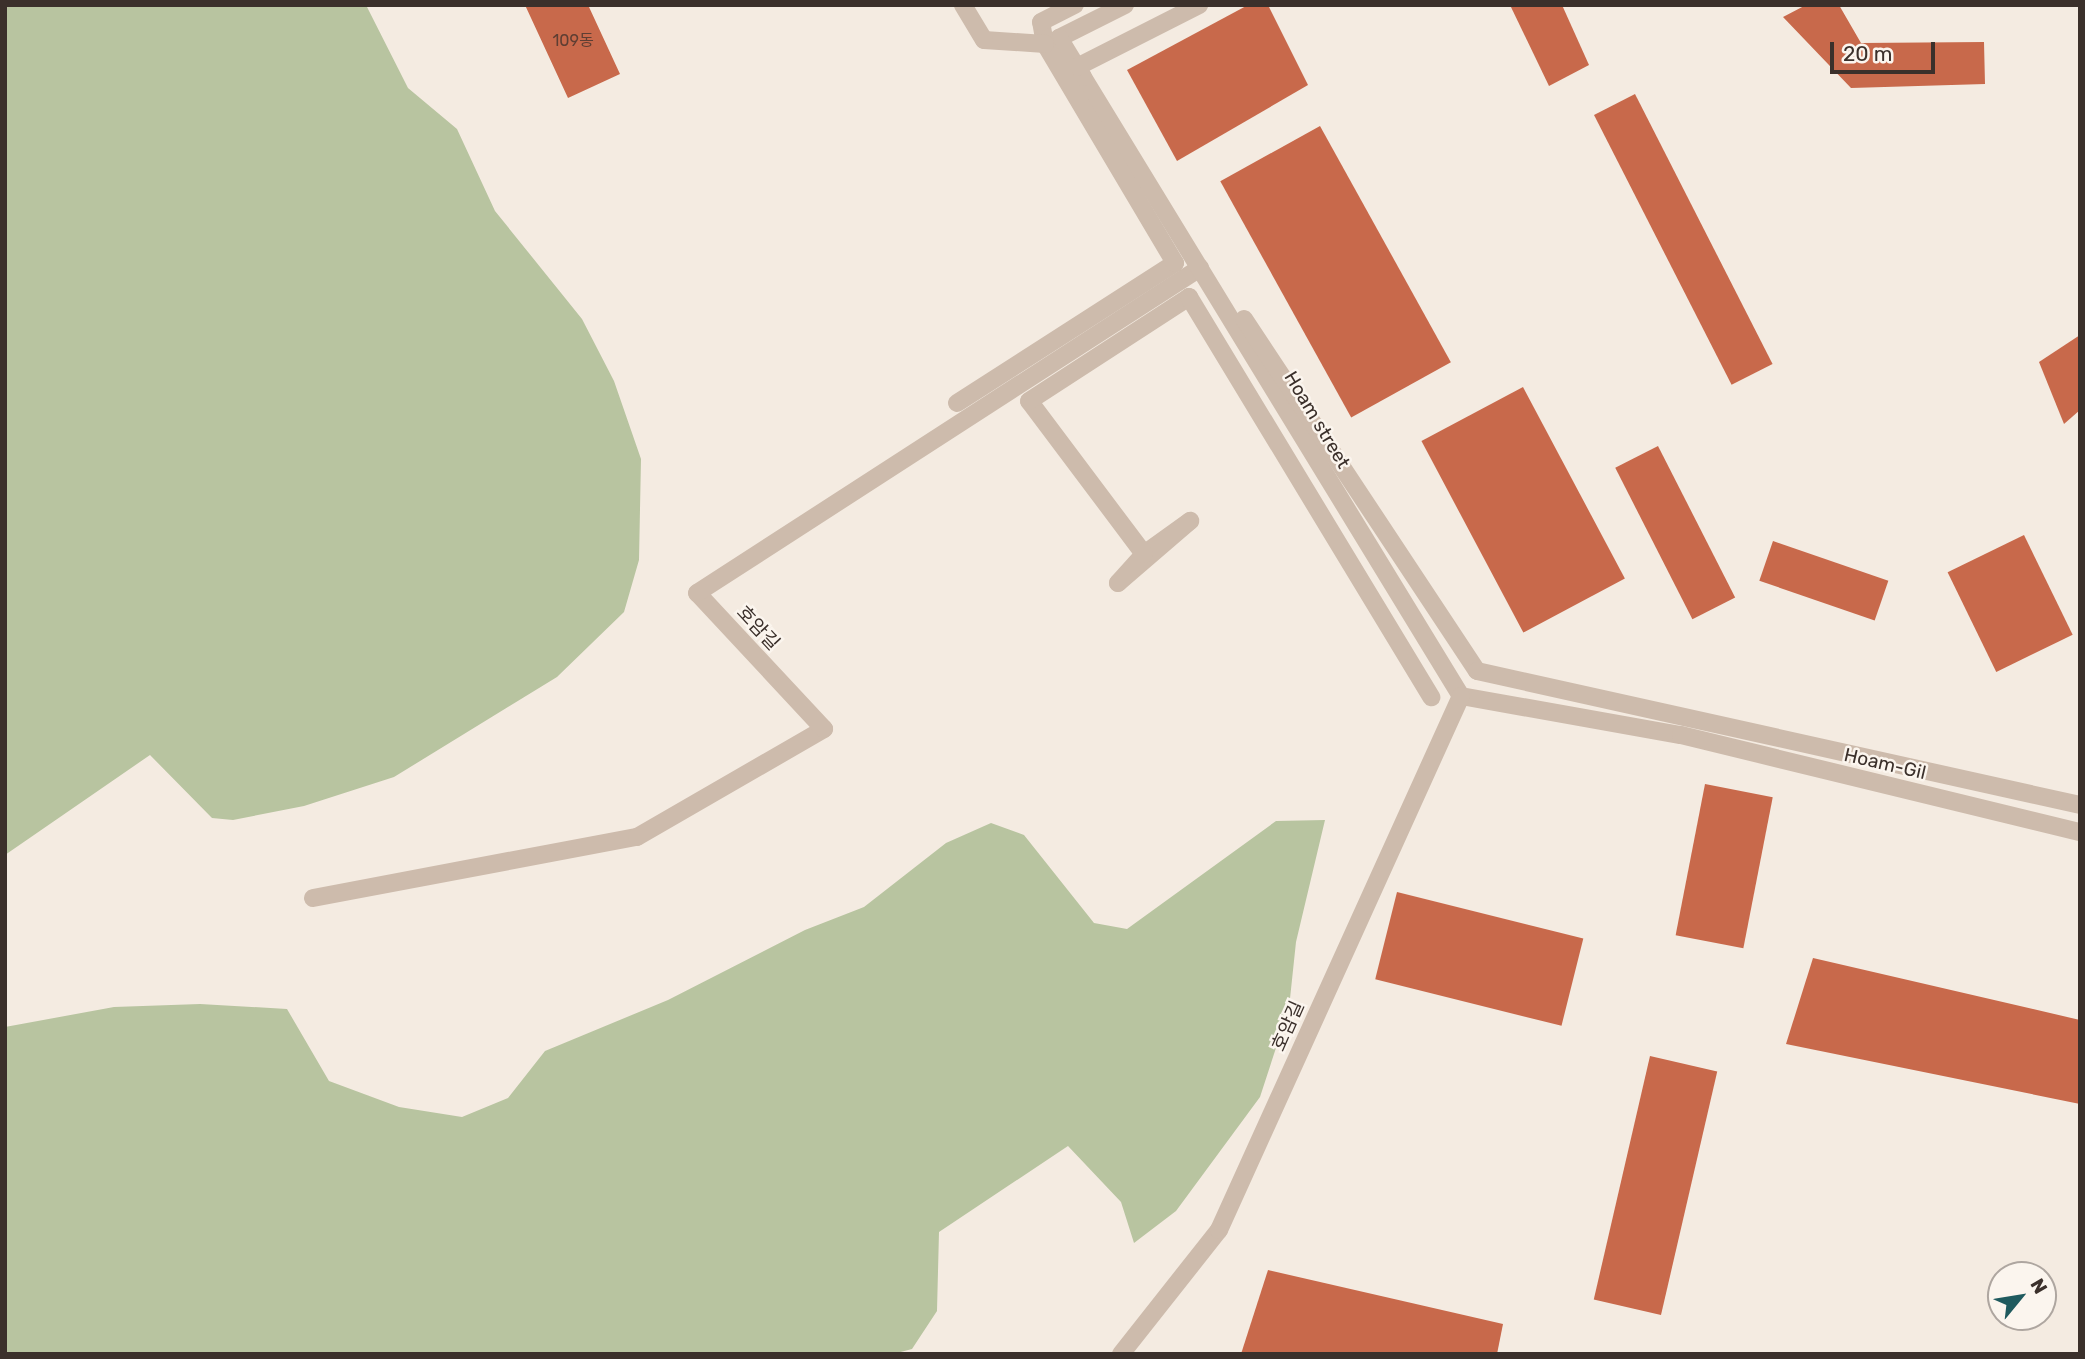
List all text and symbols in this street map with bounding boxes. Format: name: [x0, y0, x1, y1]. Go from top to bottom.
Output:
scale bar: [1833, 28, 1938, 72]
house number: 109동: [552, 31, 594, 51]
text: 20 m: [1843, 41, 1892, 66]
street label: Hoam street: [1279, 367, 1355, 473]
street label: 호암길: [732, 601, 784, 655]
street label: Hoam-Gil: [1842, 744, 1928, 784]
street label: 호암길: [1267, 997, 1309, 1055]
north arrow: [1987, 1261, 2057, 1331]
text: N: [2026, 1275, 2052, 1298]

